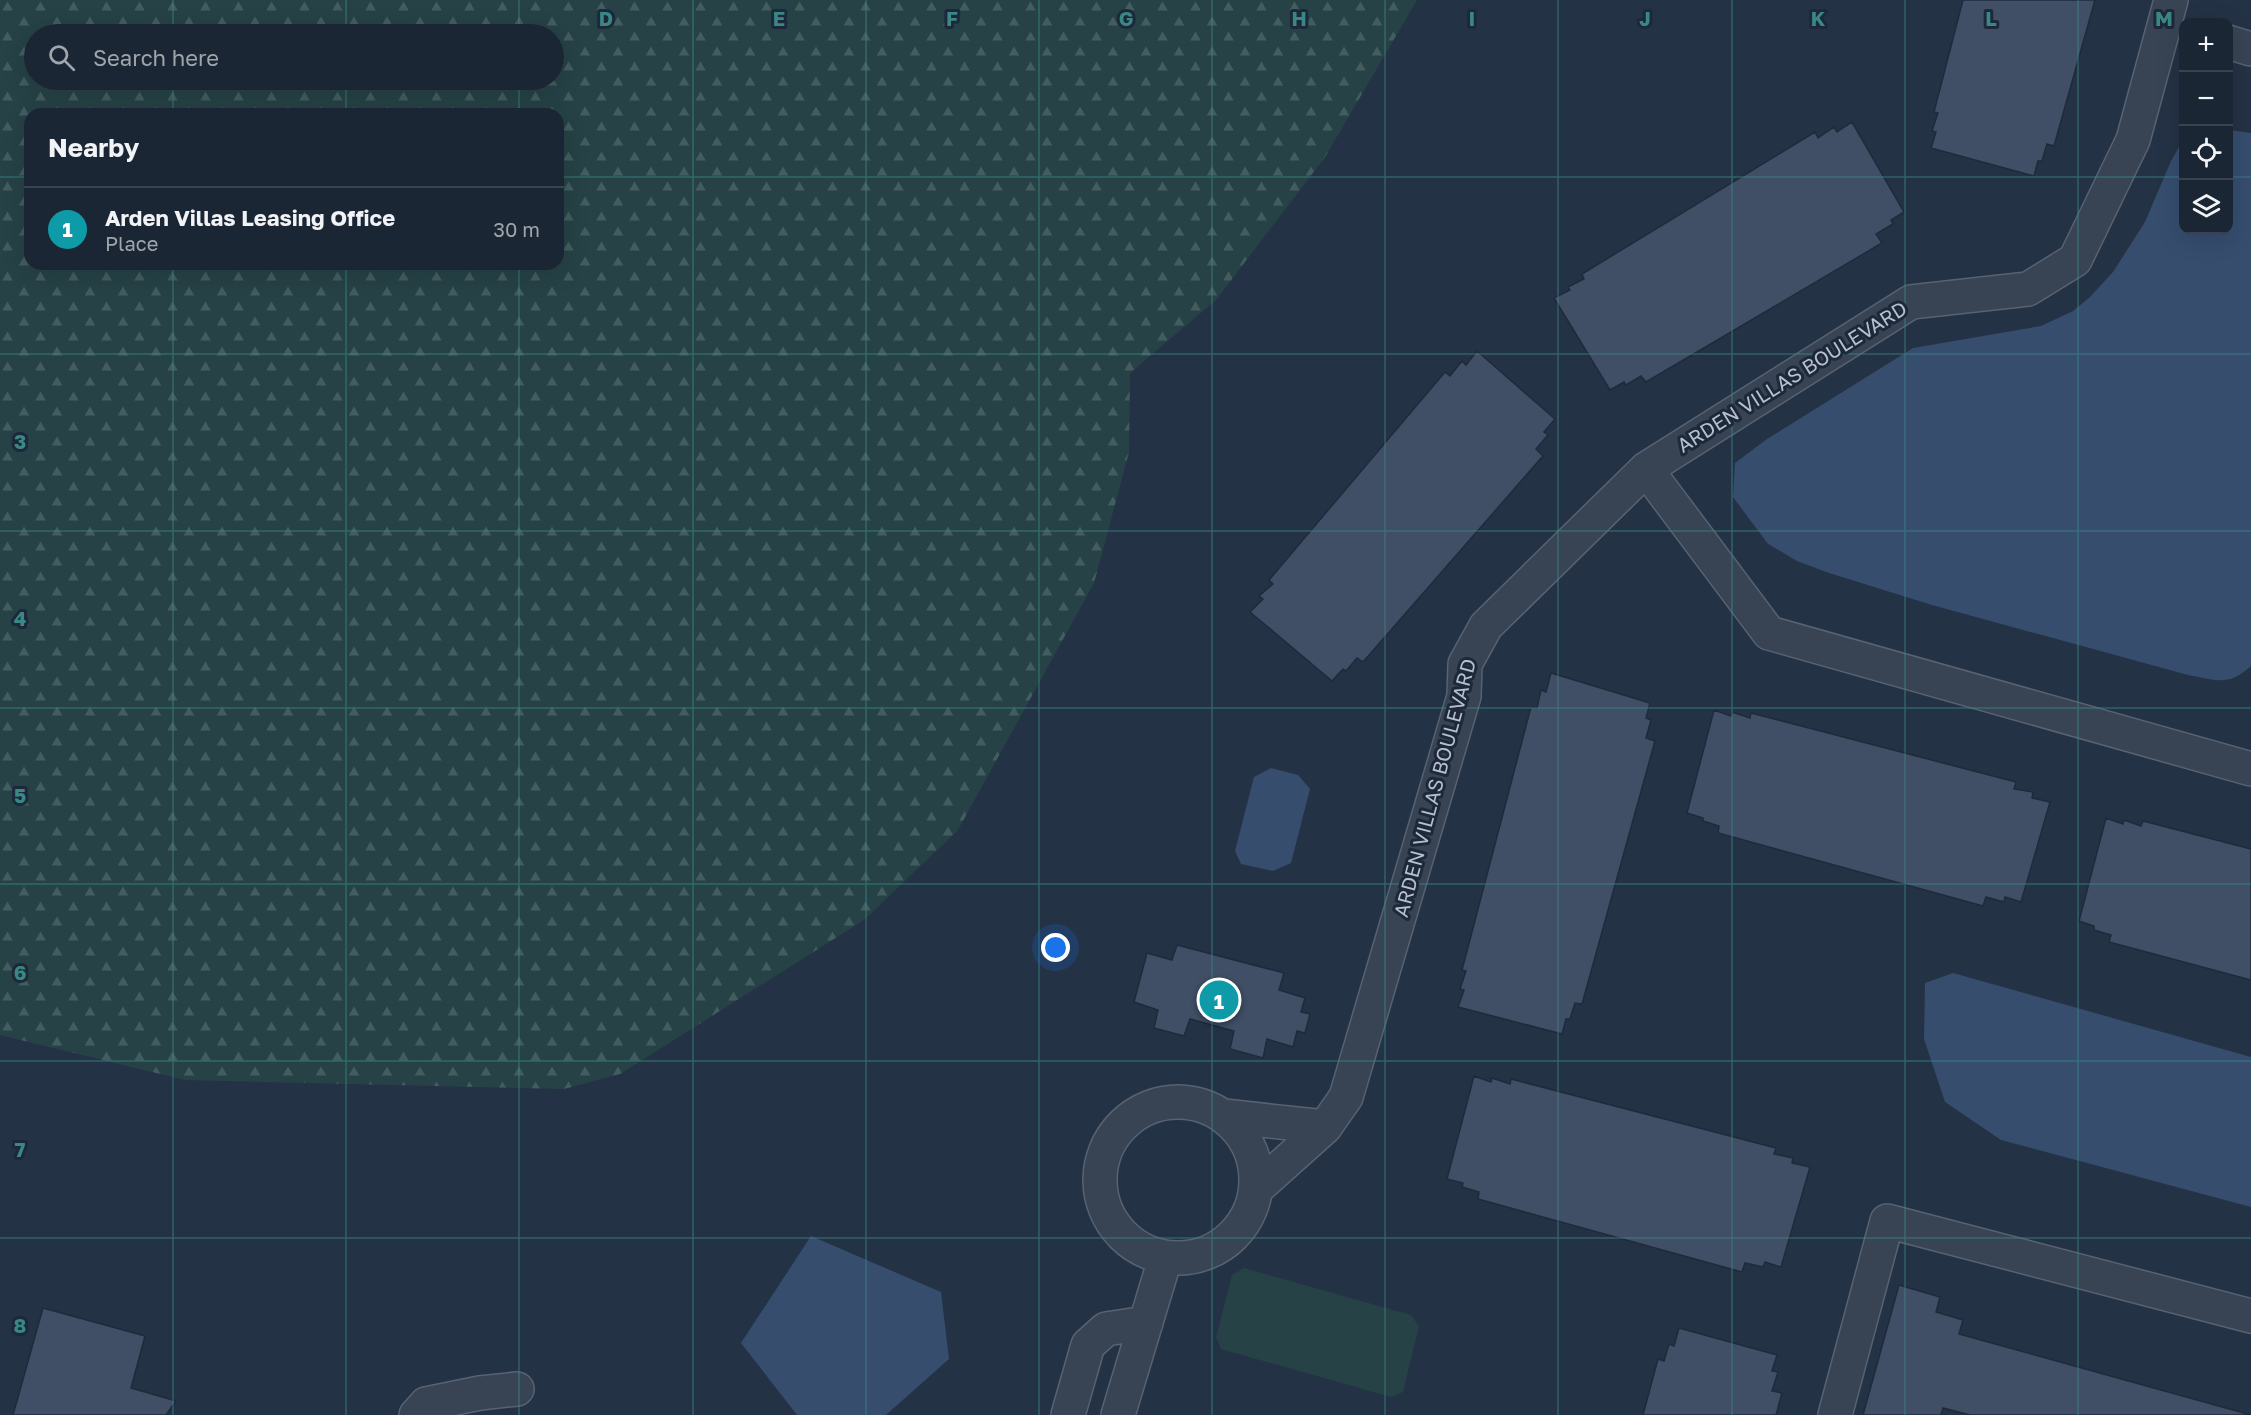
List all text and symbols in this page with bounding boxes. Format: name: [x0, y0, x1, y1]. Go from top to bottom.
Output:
text: D: [599, 6, 613, 30]
text: E: [773, 6, 785, 30]
text: F: [946, 6, 958, 30]
text: G: [1119, 6, 1133, 30]
text: H: [1291, 6, 1307, 30]
text: I: [1469, 6, 1475, 30]
text: J: [1639, 6, 1651, 30]
text: K: [1811, 6, 1826, 30]
text: L: [1985, 6, 1997, 30]
text: M: [2155, 6, 2173, 30]
map controls: [2179, 18, 2233, 234]
button: +: [2179, 18, 2233, 72]
search box: [24, 24, 564, 90]
icon: search: [45, 41, 78, 74]
text: Search here: [93, 44, 219, 71]
button: −: [2179, 72, 2233, 126]
button: locate: [2179, 126, 2233, 180]
text: Nearby: [48, 132, 139, 163]
button: layers: [2179, 180, 2233, 234]
text: Arden Villas Leasing Office: [105, 204, 395, 231]
text: 1: [62, 217, 73, 241]
text: 30 m: [493, 217, 540, 241]
text: Place: [105, 231, 158, 255]
street label: ARDEN VILLAS BOULEVARD: [1672, 295, 1911, 457]
text: 3: [14, 429, 26, 453]
text: 4: [14, 606, 26, 630]
street label: ARDEN VILLAS BOULEVARD: [1388, 656, 1480, 920]
text: 5: [14, 783, 26, 807]
your location: [1041, 933, 1070, 962]
text: 6: [14, 960, 26, 984]
pin: 1: [1200, 978, 1238, 1022]
text: 7: [15, 1137, 26, 1161]
text: 8: [14, 1313, 26, 1337]

